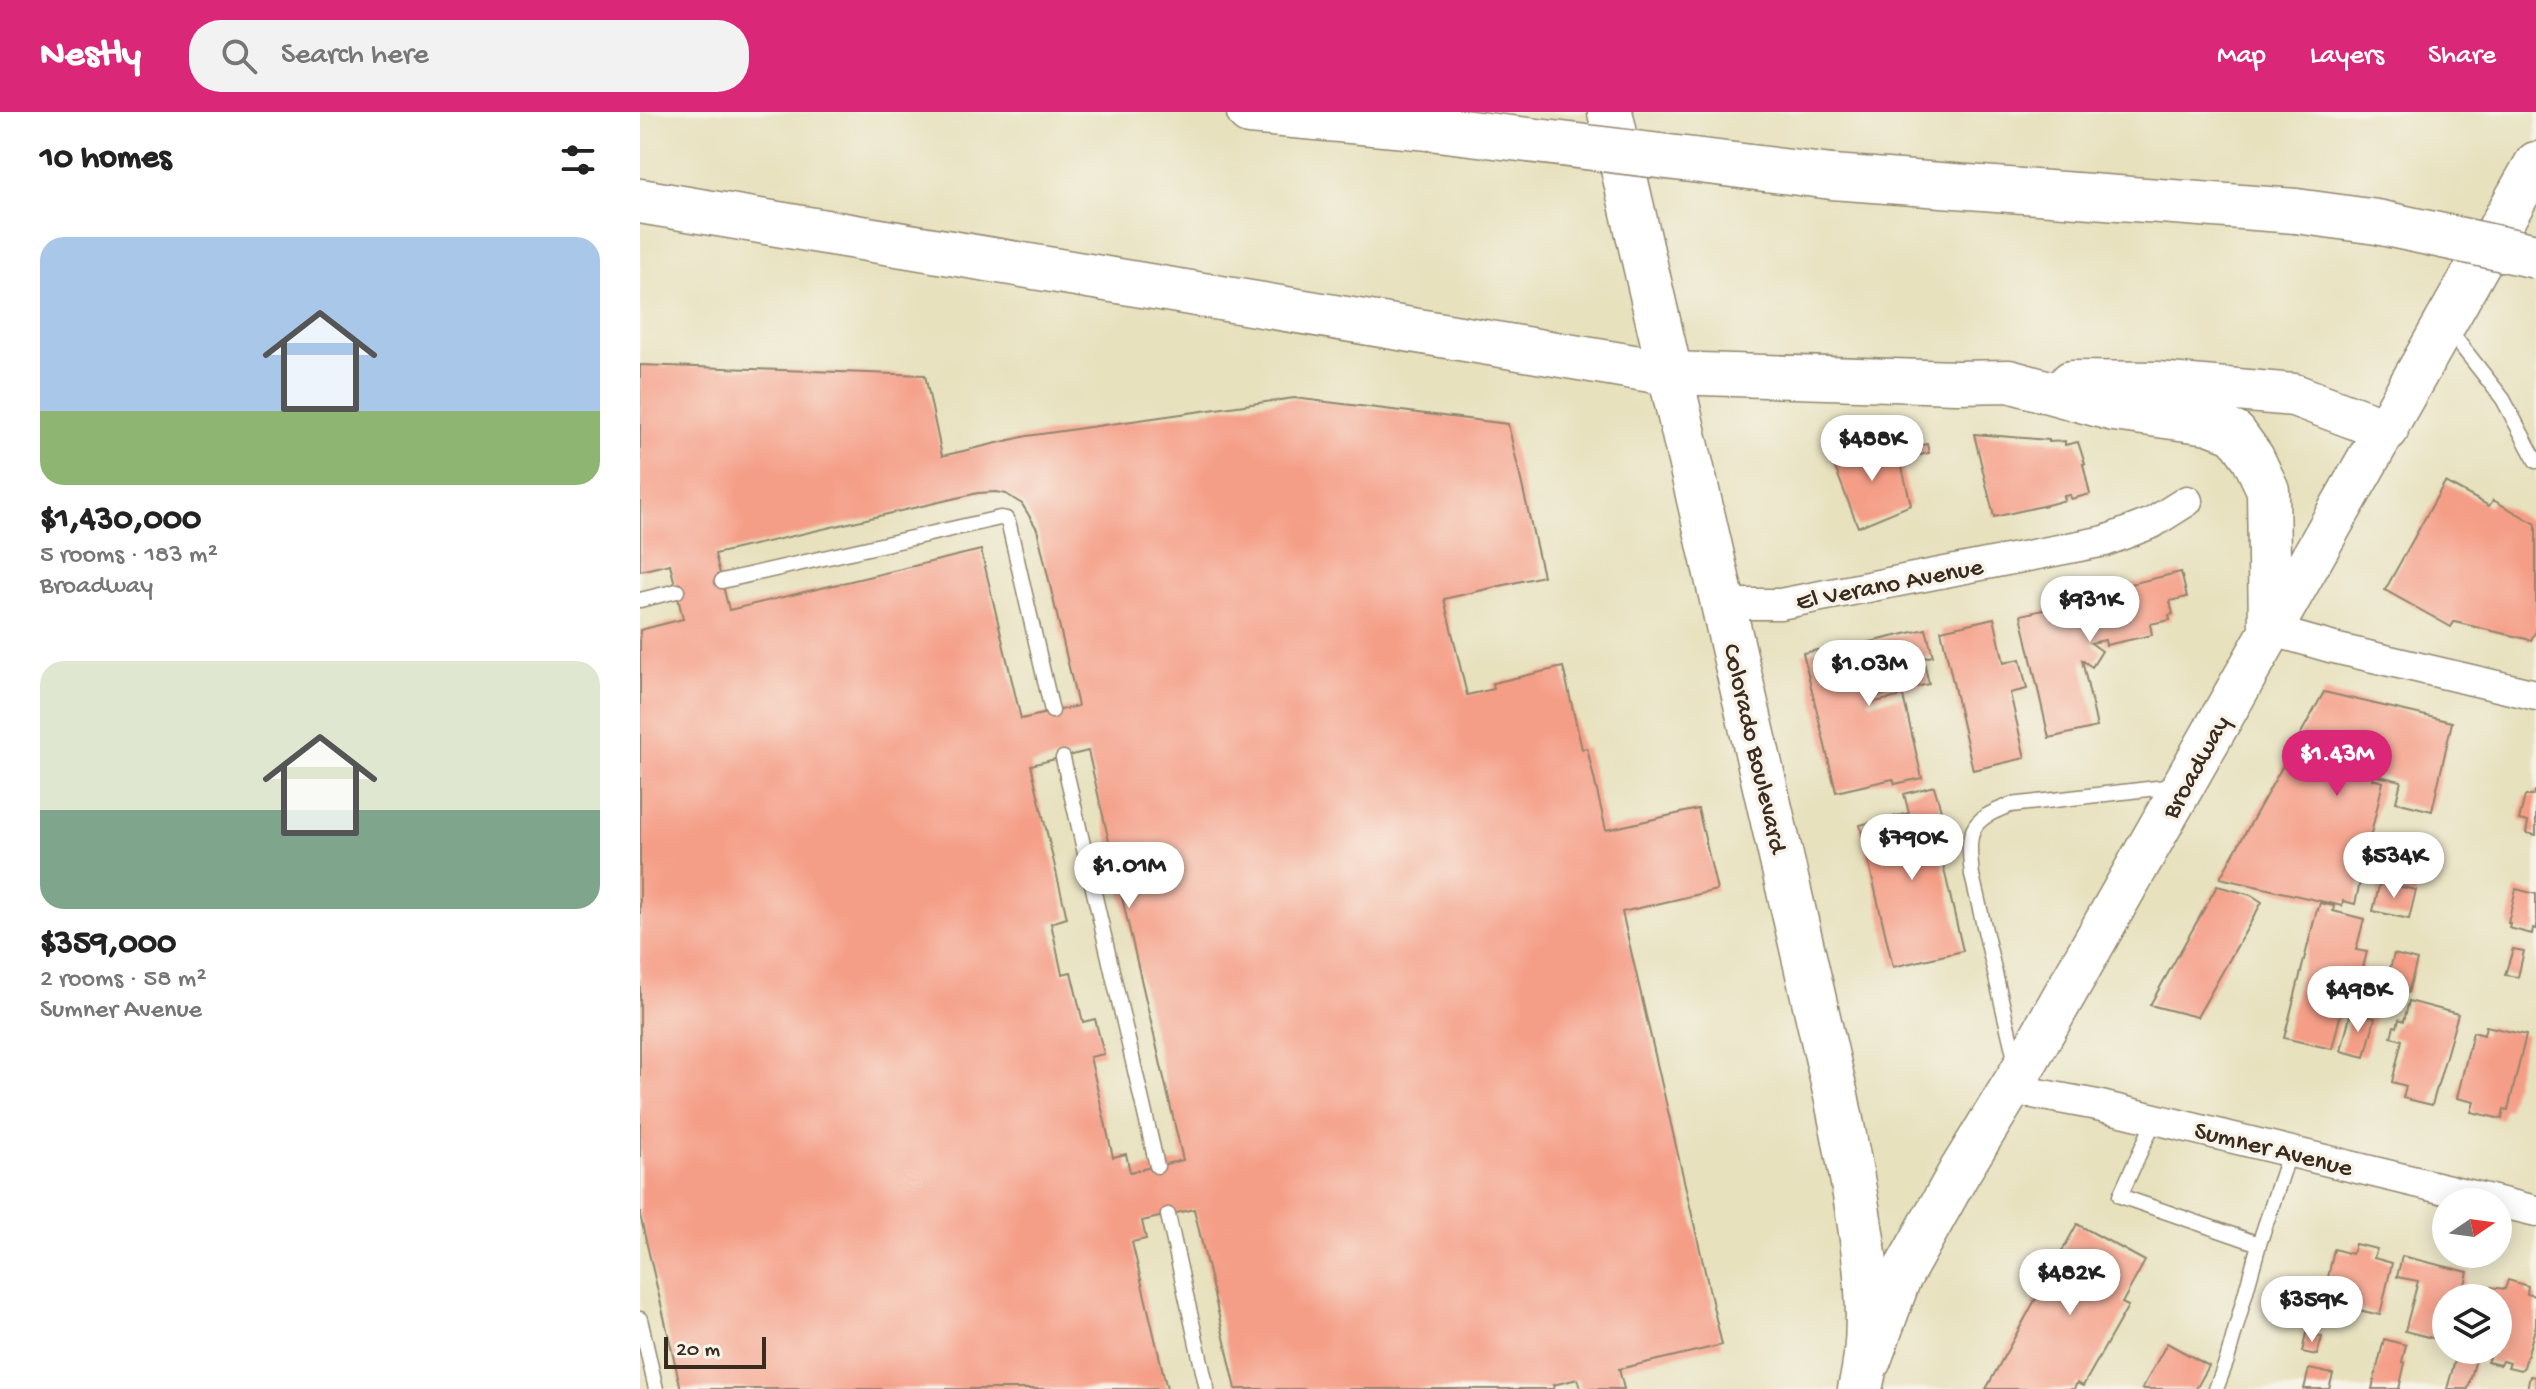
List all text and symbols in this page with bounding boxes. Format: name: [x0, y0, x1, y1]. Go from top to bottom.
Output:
search box: [189, 20, 749, 92]
text: Nestly: [40, 34, 141, 78]
icon: search: [217, 34, 261, 78]
text: Search here: [281, 39, 429, 74]
text: Map: [2217, 40, 2266, 73]
text: Layers: [2310, 40, 2384, 73]
text: Share: [2428, 40, 2496, 73]
icon: filters: [556, 138, 600, 182]
text: 10 homes: [40, 140, 171, 180]
icon: home: [248, 289, 392, 433]
pin: $488K: [1816, 415, 1928, 483]
text: $488K: [1839, 425, 1905, 456]
text: $1,430,000: [40, 501, 201, 541]
text: 5 rooms · 183 m²: [40, 541, 218, 572]
street label: El Verano Avenue: [1794, 553, 1987, 620]
text: Broadway: [40, 572, 153, 603]
pin: $931K: [2034, 576, 2146, 644]
text: $931K: [2058, 586, 2122, 617]
pin: $1.03M: [1804, 640, 1934, 708]
street label: Colorado Boulevard: [1713, 641, 1792, 858]
text: $1.03M: [1831, 650, 1907, 681]
street label: Broadway: [2156, 711, 2239, 826]
icon: home: [248, 713, 392, 857]
pin: $1.43M: [2272, 730, 2402, 798]
text: $1.43M: [2300, 740, 2374, 771]
pin: $790K: [1856, 814, 1968, 882]
text: $790K: [1878, 824, 1946, 855]
pin: $534K: [2338, 832, 2450, 900]
pin: $1.01M: [1064, 842, 1194, 910]
text: $534K: [2361, 842, 2427, 873]
text: $1.01M: [1092, 852, 1166, 883]
text: $359,000: [40, 925, 176, 965]
text: 2 rooms · 58 m²: [40, 965, 206, 996]
pin: $498K: [2302, 966, 2414, 1034]
text: $498K: [2325, 976, 2391, 1007]
text: Sumner Avenue: [40, 996, 202, 1027]
street label: Sumner Avenue: [2191, 1117, 2356, 1186]
north arrow: [2432, 1188, 2512, 1268]
map controls: [2432, 1188, 2512, 1364]
pin: $482K: [2014, 1249, 2126, 1317]
text: $482K: [2037, 1259, 2103, 1290]
pin: $359K: [2256, 1276, 2368, 1344]
button: layers: [2432, 1284, 2512, 1364]
text: $359K: [2279, 1286, 2345, 1317]
scale bar: [664, 1333, 766, 1369]
text: 20 m: [676, 1338, 720, 1364]

